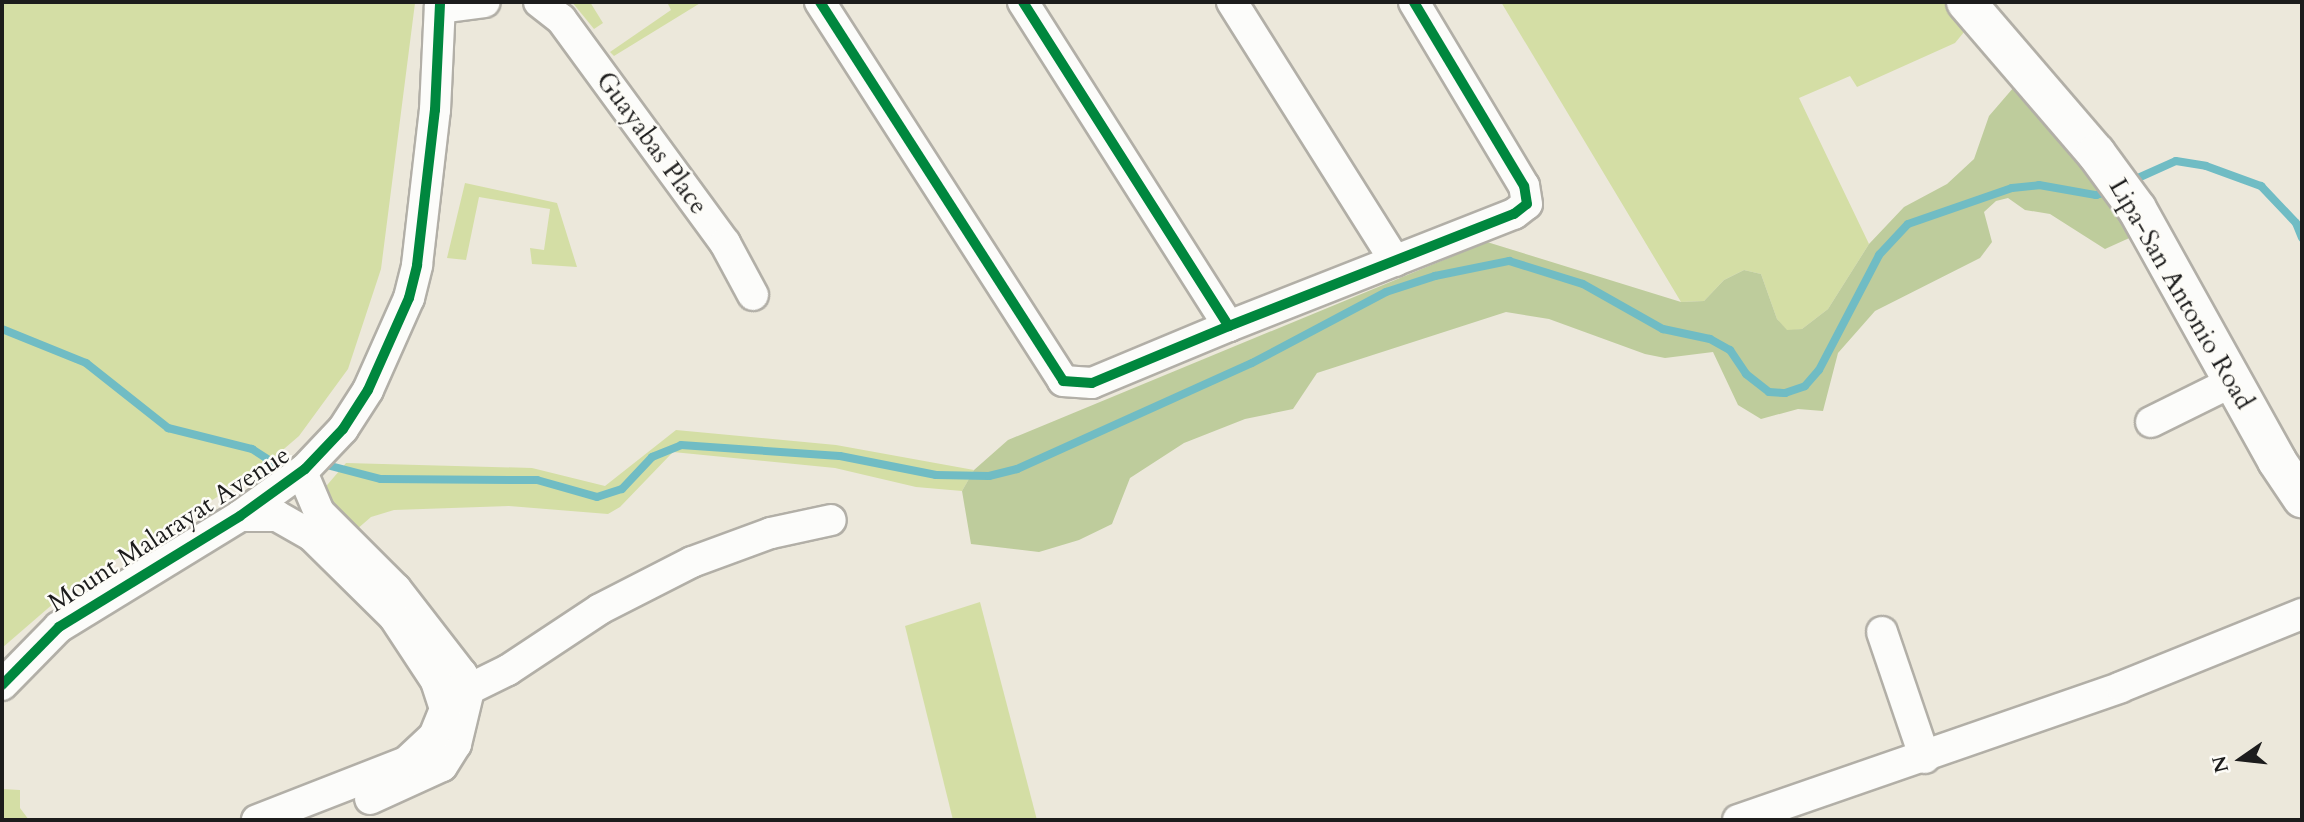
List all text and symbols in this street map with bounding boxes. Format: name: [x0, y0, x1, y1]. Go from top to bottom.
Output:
street label: Guayabas Place: [590, 66, 714, 220]
street label: Lipa-San Antonio Road: [2102, 173, 2260, 415]
street label: Mount Malarayat Avenue: [42, 439, 296, 619]
north arrow: [2206, 724, 2276, 794]
text: N: [2206, 753, 2235, 775]

